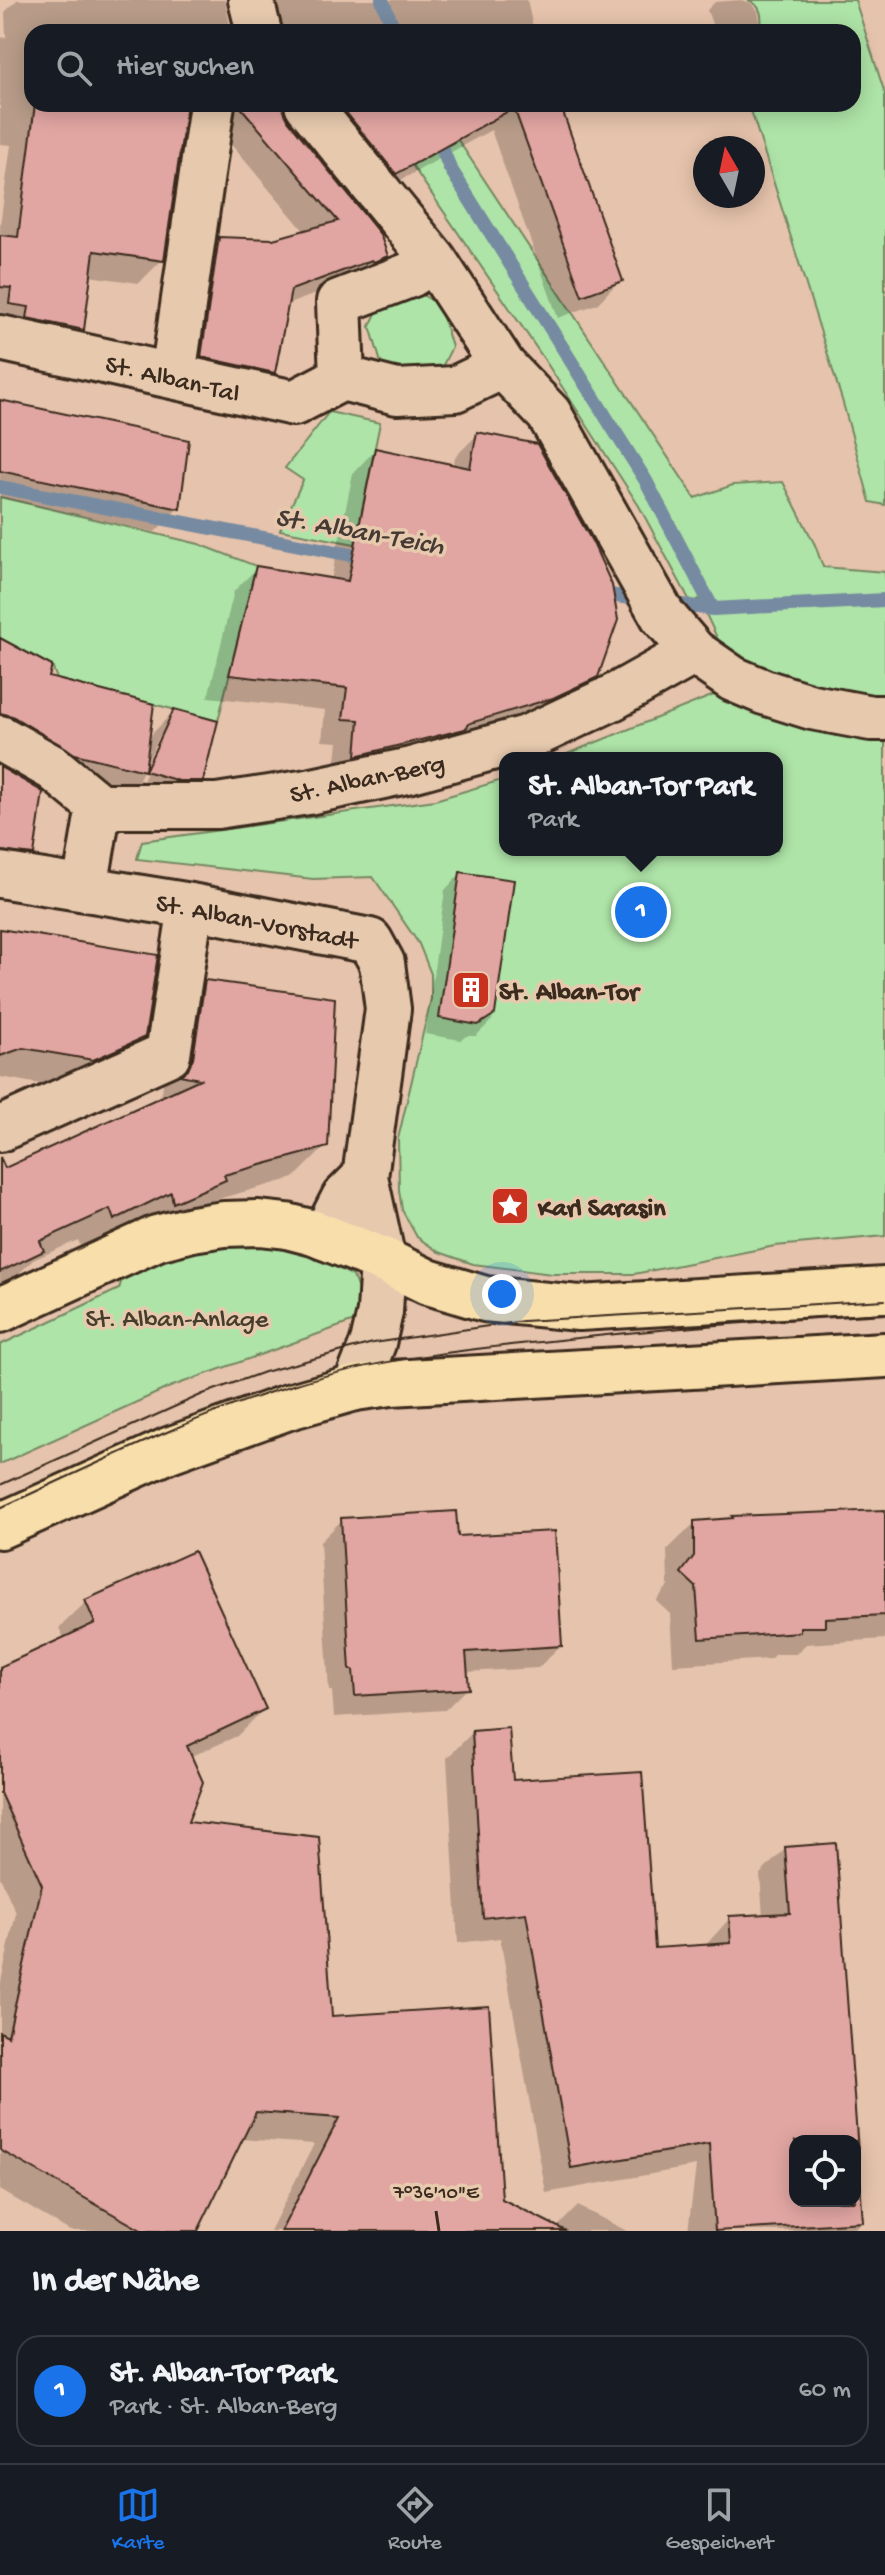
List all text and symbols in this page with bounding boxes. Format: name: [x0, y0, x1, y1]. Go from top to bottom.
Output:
search box: [24, 24, 861, 112]
icon: search: [52, 46, 96, 90]
text: Hier suchen: [116, 51, 254, 86]
north arrow: [693, 136, 765, 208]
street label: St. Alban-Tal: [102, 351, 242, 412]
water label: St. Alban-Teich: [272, 502, 447, 565]
street label: St. Alban-Berg: [288, 750, 448, 813]
popup: [499, 752, 783, 856]
text: St. Alban-Tor Park: [528, 771, 754, 806]
text: Park: [528, 806, 578, 837]
pin: 1: [615, 882, 667, 942]
street label: St. Alban-Vorstadt: [153, 890, 362, 960]
building icon: St. Alban-Tor: [450, 969, 492, 1011]
place label: St. Alban-Tor: [499, 979, 641, 1010]
place icon: Karl Sarasin: [489, 1185, 531, 1227]
place label: Karl Sarasin: [537, 1195, 666, 1226]
your location: [482, 1274, 522, 1314]
park label: St. Alban-Anlage: [86, 1306, 269, 1337]
map controls: [789, 2135, 861, 2207]
button: locate: [789, 2135, 861, 2207]
text: 7°36'10"E: [392, 2183, 480, 2206]
text: In der Nähe: [32, 2263, 199, 2303]
text: St. Alban-Tor Park: [110, 2358, 335, 2393]
text: 1: [55, 2376, 65, 2407]
text: 60 m: [798, 2376, 851, 2407]
text: Park · St. Alban-Berg: [110, 2393, 338, 2424]
tab: Karte: [112, 2483, 164, 2557]
tab: Route: [388, 2483, 442, 2557]
tab: Gespeichert: [665, 2483, 773, 2557]

